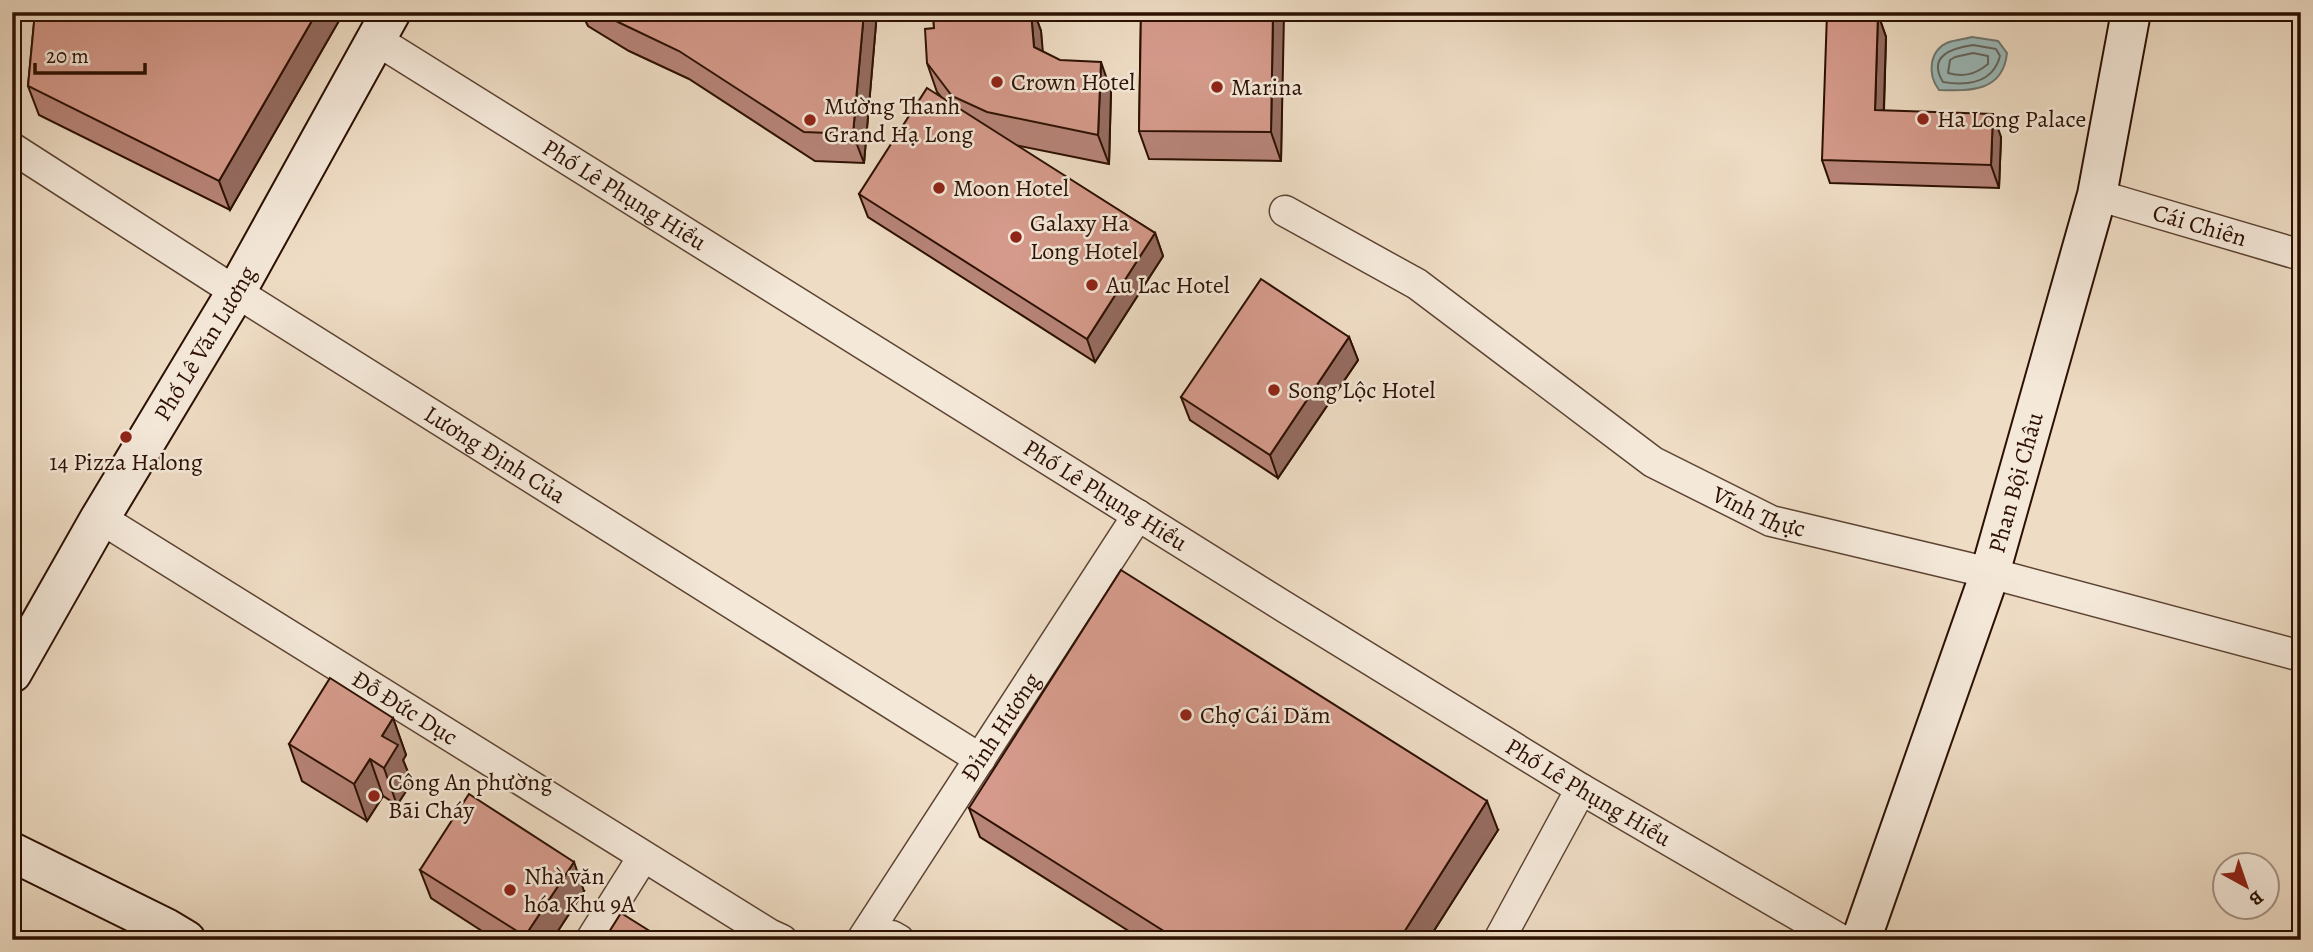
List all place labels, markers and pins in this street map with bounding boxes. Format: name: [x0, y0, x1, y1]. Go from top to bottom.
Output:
place label: Crown Hotel: [1011, 66, 1135, 98]
place label: Marina: [1231, 71, 1303, 103]
marker: Crown Hotel: [989, 74, 1005, 90]
marker: Marina: [1209, 79, 1225, 95]
place label: Mường Thanh Grand Hạ Long: [824, 90, 973, 150]
place label: Ha Long Palace: [1937, 103, 2086, 135]
marker: Ha Long Palace: [1915, 111, 1931, 127]
marker: Mường Thanh Grand Hạ Long: [802, 112, 818, 128]
place label: Moon Hotel: [953, 172, 1069, 204]
marker: Moon Hotel: [931, 180, 947, 196]
place label: Galaxy Ha Long Hotel: [1030, 207, 1138, 267]
marker: Galaxy Ha Long Hotel: [1008, 229, 1024, 245]
place label: Au Lac Hotel: [1105, 269, 1230, 301]
marker: Au Lac Hotel: [1084, 277, 1100, 293]
place label: Song Lộc Hotel: [1288, 374, 1435, 406]
marker: Song Lộc Hotel: [1266, 382, 1282, 398]
marker: 14 Pizza Halong: [118, 429, 134, 445]
place label: 14 Pizza Halong: [49, 446, 203, 478]
place label: Chợ Cái Dăm: [1200, 699, 1331, 731]
marker: Chợ Cái Dăm: [1178, 707, 1194, 723]
place label: Công An phường Bãi Cháy: [388, 766, 552, 826]
marker: Công An phường Bãi Cháy: [366, 788, 382, 804]
place label: Nhà văn hóa Khu 9A: [524, 860, 636, 920]
marker: Nhà văn hóa Khu 9A: [502, 882, 518, 898]

